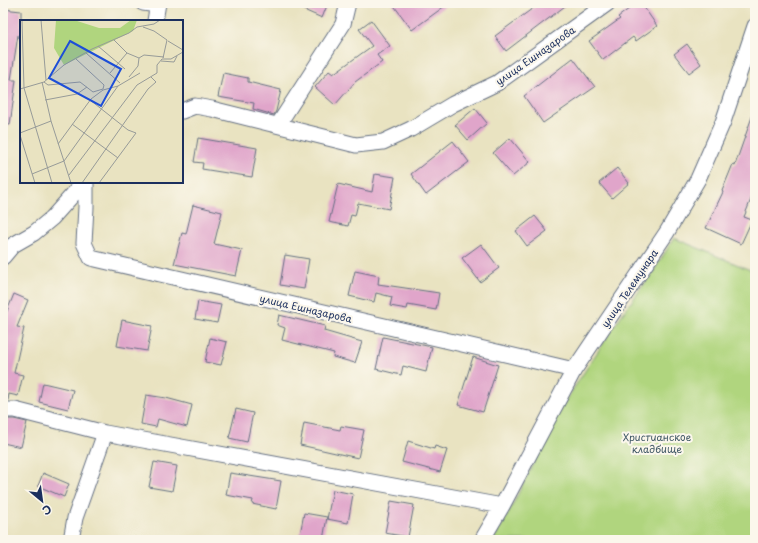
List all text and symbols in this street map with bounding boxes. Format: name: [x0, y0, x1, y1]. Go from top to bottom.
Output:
inset map: [20, 20, 183, 183]
street label: улица Ешназарова: [492, 21, 579, 88]
street label: улица Телемунара: [597, 245, 662, 331]
street label: улица Ешназарова: [258, 290, 354, 326]
park label: Христианское кладбище: [623, 429, 692, 456]
north arrow: [22, 481, 62, 521]
text: С: [39, 501, 55, 520]

